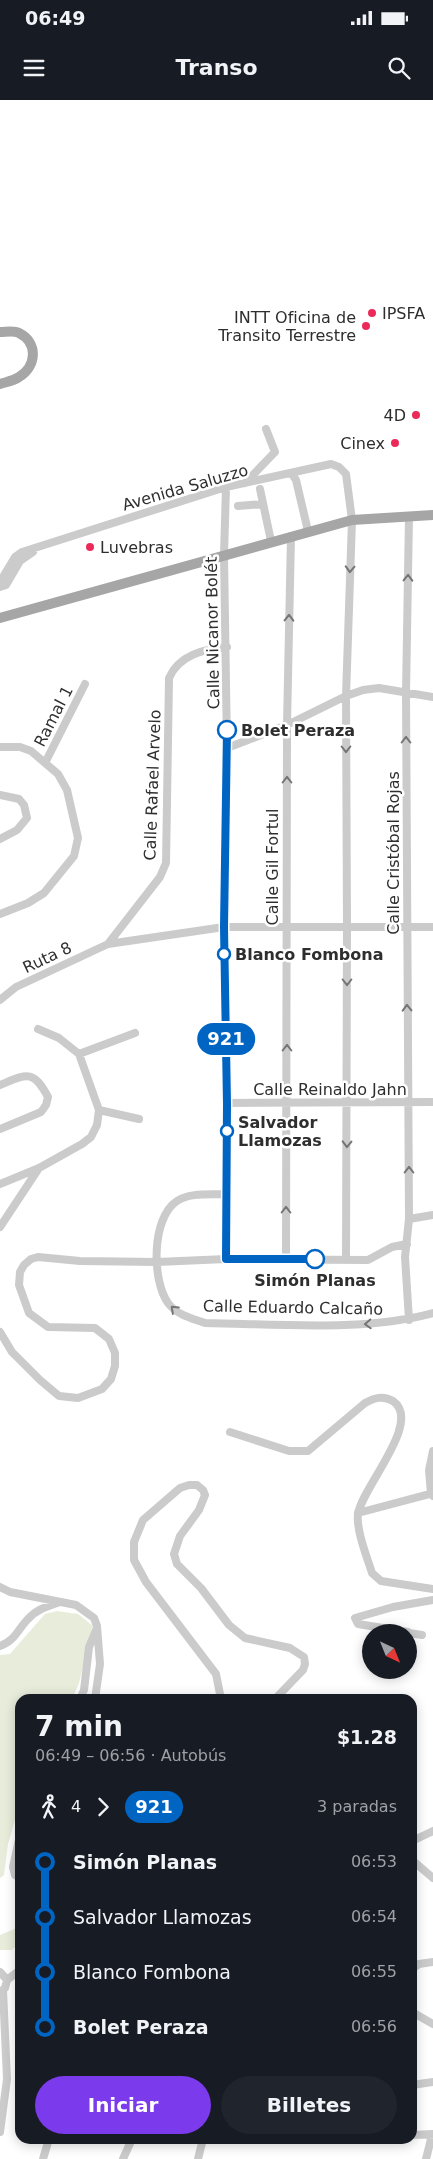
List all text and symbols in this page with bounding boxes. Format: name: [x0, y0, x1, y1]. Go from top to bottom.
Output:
text: 06:49: [25, 7, 85, 29]
icon: menu: [20, 54, 48, 82]
icon: search: [385, 54, 413, 82]
text: Transo: [175, 55, 258, 80]
place label: IPSFA: [382, 304, 425, 323]
marker: IPSFA: [366, 307, 378, 319]
place label: INTT Oficina de Transito Terrestre: [217, 308, 356, 345]
marker: INTT Oficina de Transito Terrestre: [360, 320, 372, 332]
place label: 4D: [384, 406, 406, 425]
marker: 4D: [410, 409, 422, 421]
place label: Cinex: [340, 434, 385, 453]
marker: Cinex: [389, 437, 401, 449]
street label: Avenida Saluzzo: [120, 460, 250, 515]
place label: Luvebras: [100, 538, 173, 557]
marker: Luvebras: [84, 541, 96, 553]
street label: Calle Nicanor Bolét: [202, 556, 223, 710]
one-way arrow: [345, 565, 356, 573]
one-way arrow: [403, 574, 413, 582]
one-way arrow: [284, 614, 294, 622]
street label: Ramal 1: [30, 683, 77, 750]
street label: Calle Rafael Arvelo: [140, 709, 165, 861]
marker: Bolet Peraza: [217, 720, 237, 740]
place label: Bolet Peraza: [241, 721, 355, 740]
one-way arrow: [401, 736, 411, 744]
one-way arrow: [341, 746, 351, 753]
street label: Calle Cristóbal Rojas: [384, 771, 403, 935]
one-way arrow: [282, 776, 292, 784]
street label: Calle Gil Fortul: [263, 808, 282, 926]
street label: Ruta 8: [20, 938, 75, 977]
place label: Blanco Fombona: [235, 945, 384, 964]
marker: Blanco Fombona: [217, 947, 231, 961]
one-way arrow: [342, 978, 352, 986]
one-way arrow: [402, 1004, 413, 1012]
line badge: 921: [197, 1023, 255, 1055]
text: 921: [207, 1028, 245, 1049]
one-way arrow: [282, 1044, 292, 1052]
street label: Calle Reinaldo Jahn: [253, 1080, 407, 1099]
place label: Salvador Llamozas: [238, 1113, 322, 1150]
marker: Salvador Llamozas: [220, 1124, 234, 1138]
one-way arrow: [342, 1140, 352, 1148]
one-way arrow: [404, 1166, 414, 1174]
one-way arrow: [281, 1206, 291, 1214]
marker: Simón Planas: [305, 1249, 325, 1269]
place label: Simón Planas: [254, 1271, 376, 1290]
street label: Calle Eduardo Calcaño: [203, 1296, 383, 1319]
one-way arrow: [171, 1306, 180, 1315]
one-way arrow: [364, 1319, 372, 1330]
north arrow: [362, 1624, 418, 1679]
map controls: [362, 1624, 417, 1679]
text: 7 min: [35, 1710, 123, 1743]
text: $1.28: [337, 1726, 397, 1748]
text: 06:49 – 06:56 · Autobús: [35, 1746, 226, 1765]
icon: walk: [35, 1793, 63, 1821]
icon: forward: [89, 1793, 117, 1821]
text: 921: [135, 1796, 173, 1817]
text: 4: [71, 1797, 81, 1816]
text: 3 paradas: [317, 1797, 397, 1816]
text: Simón Planas: [73, 1851, 217, 1873]
text: 06:53: [351, 1852, 397, 1871]
text: Salvador Llamozas: [73, 1906, 252, 1928]
text: 06:54: [351, 1907, 397, 1926]
text: Blanco Fombona: [73, 1961, 231, 1983]
text: 06:55: [351, 1962, 397, 1981]
text: Bolet Peraza: [73, 2016, 209, 2038]
text: 06:56: [351, 2017, 397, 2036]
button: Iniciar: [35, 2076, 211, 2134]
button: Billetes: [221, 2076, 397, 2134]

